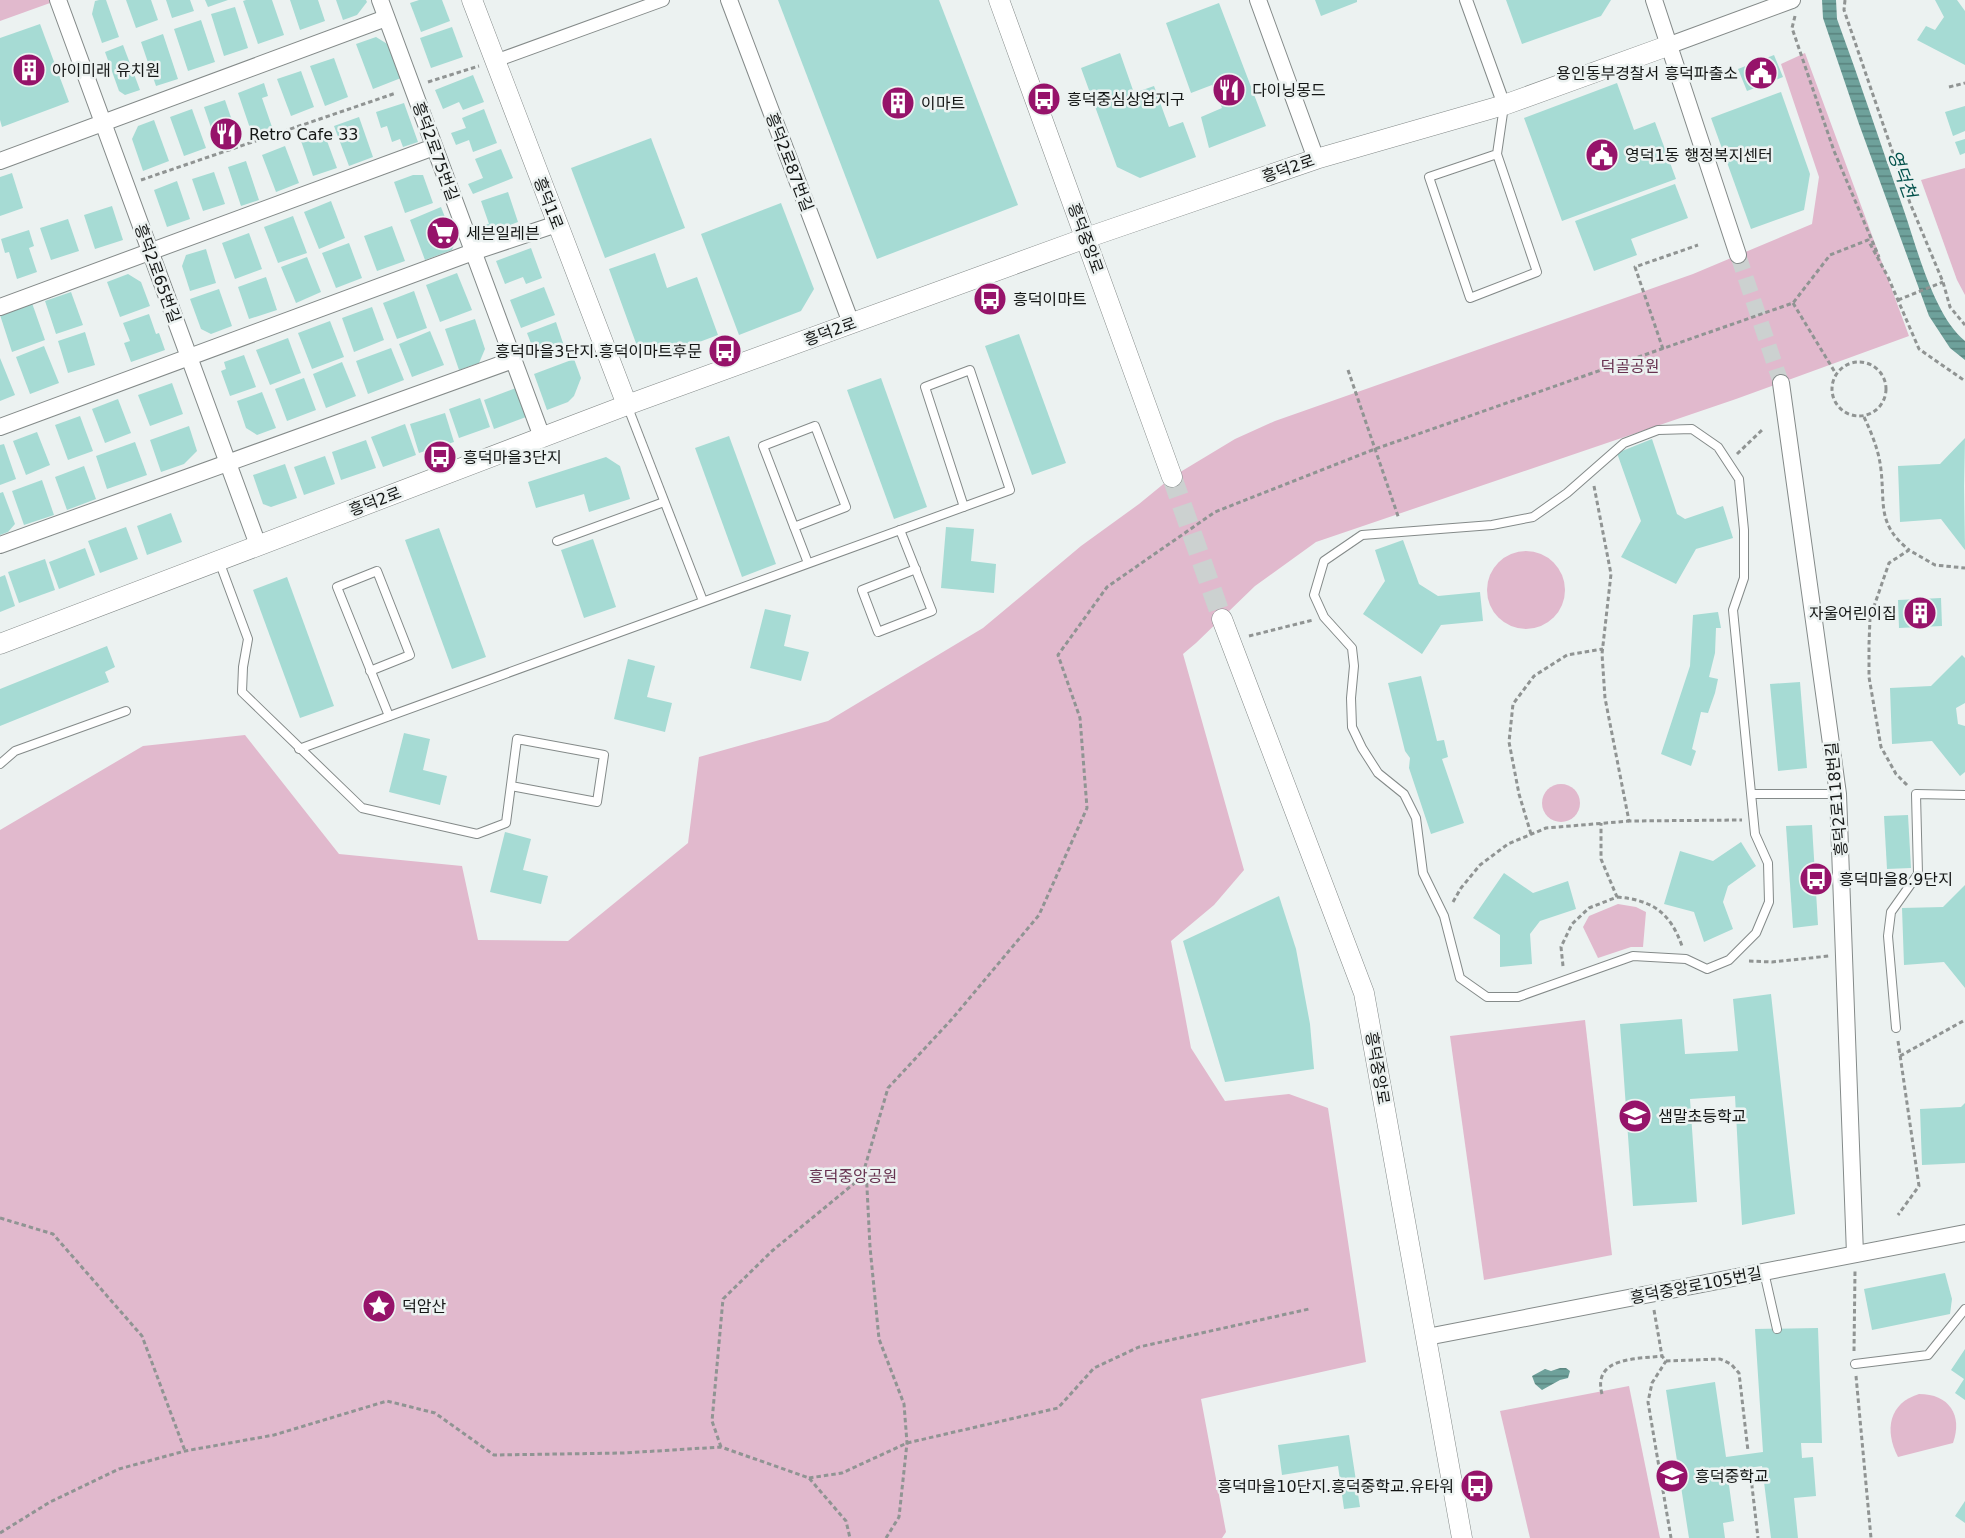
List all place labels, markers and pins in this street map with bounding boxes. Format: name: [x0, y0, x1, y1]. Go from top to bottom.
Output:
building icon: 아이미래 유치원: [11, 52, 47, 88]
public building icon: 용인동부경찰서 흥덕파출소: [1743, 55, 1779, 91]
place label: 아이미래 유치원: [52, 61, 160, 80]
place label: 용인동부경찰서 흥덕파출소: [1556, 64, 1738, 83]
restaurant icon: 다이닝몽드: [1211, 72, 1247, 108]
bus stop icon: 흥덕중심상업지구: [1026, 81, 1062, 117]
place label: 다이닝몽드: [1252, 81, 1326, 100]
building icon: 이마트: [880, 85, 916, 121]
place label: 흥덕중심상업지구: [1067, 90, 1185, 109]
place label: 이마트: [921, 94, 965, 113]
restaurant icon: Retro Cafe 33: [208, 116, 244, 152]
place label: Retro Cafe 33: [249, 125, 359, 144]
public building icon: 영덕1동 행정복지센터: [1584, 137, 1620, 173]
place label: 영덕1동 행정복지센터: [1625, 146, 1773, 165]
supermarket icon: 세븐일레븐: [425, 215, 461, 251]
place label: 세븐일레븐: [466, 224, 540, 243]
bus stop icon: 흥덕이마트: [972, 281, 1008, 317]
place label: 흥덕이마트: [1013, 290, 1087, 309]
bus stop icon: 흥덕마을3단지.흥덕이마트후문: [707, 333, 743, 369]
place label: 흥덕마을3단지.흥덕이마트후문: [495, 342, 702, 361]
bus stop icon: 흥덕마을3단지: [422, 439, 458, 475]
place label: 흥덕마을3단지: [463, 448, 562, 467]
building icon: 자울어린이집: [1902, 595, 1938, 631]
place label: 자울어린이집: [1809, 604, 1897, 623]
bus stop icon: 흥덕마을8.9단지: [1798, 861, 1834, 897]
place label: 흥덕마을8.9단지: [1839, 870, 1953, 889]
school or university icon: 샘말초등학교: [1617, 1098, 1653, 1134]
place label: 샘말초등학교: [1658, 1107, 1746, 1126]
place icon: 덕암산: [361, 1288, 397, 1324]
place label: 덕암산: [402, 1297, 446, 1316]
school or university icon: 흥덕중학교: [1654, 1458, 1690, 1494]
place label: 흥덕중학교: [1695, 1467, 1769, 1486]
bus stop icon: 흥덕마을10단지.흥덕중학교.유타워: [1459, 1468, 1495, 1504]
place label: 흥덕마을10단지.흥덕중학교.유타워: [1217, 1477, 1454, 1496]

